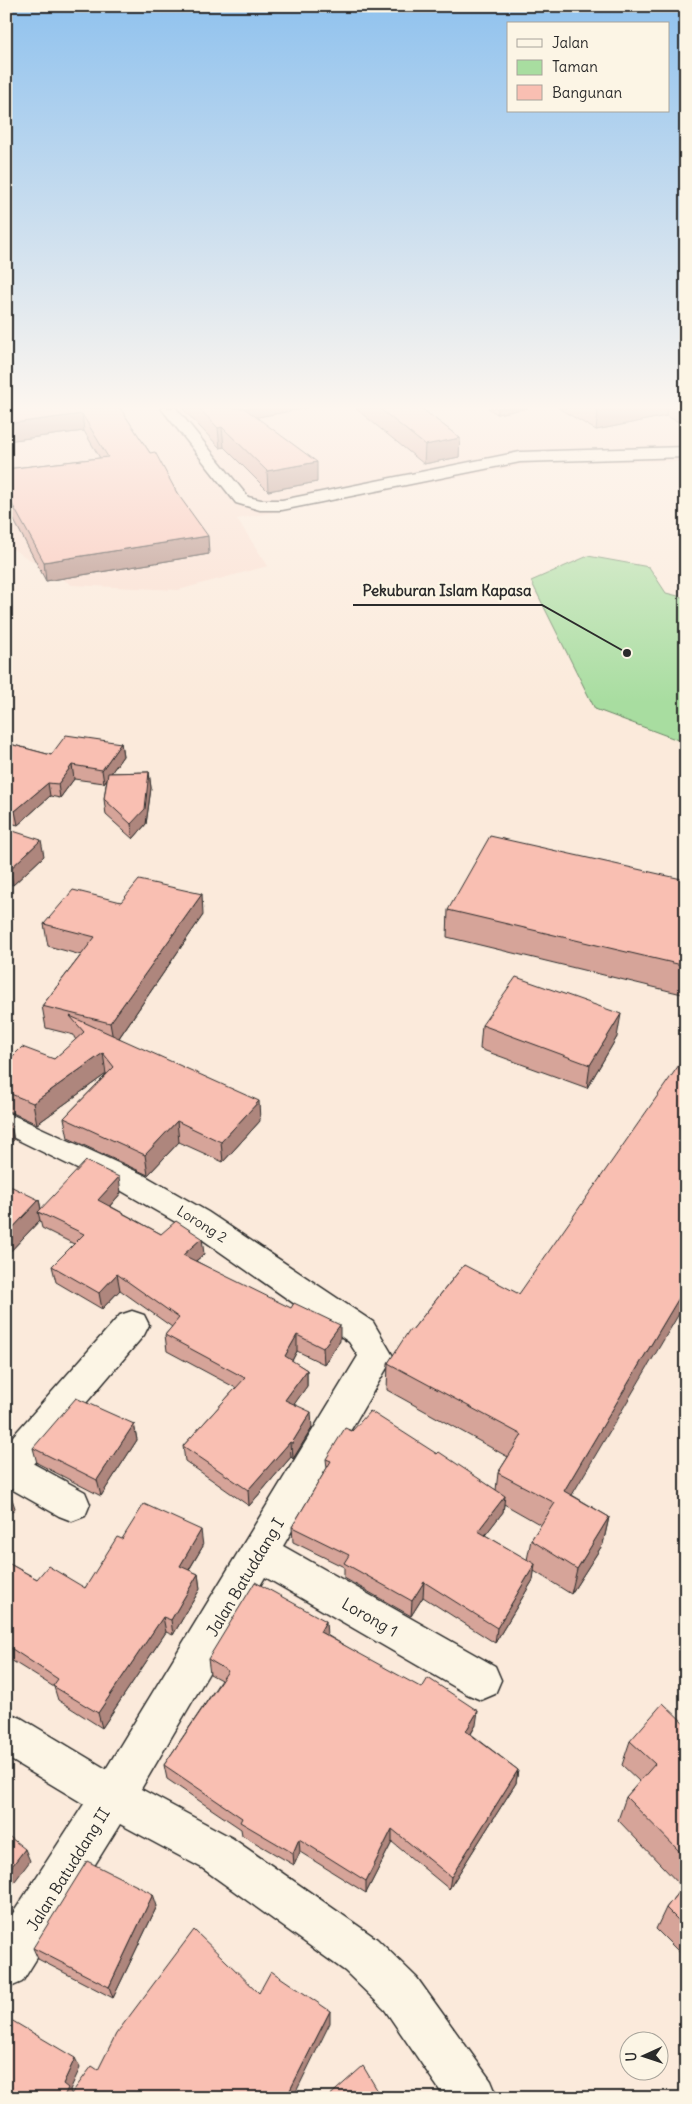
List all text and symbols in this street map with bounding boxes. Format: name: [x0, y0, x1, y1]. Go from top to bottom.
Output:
legend: [507, 22, 670, 112]
text: Jalan: [552, 33, 589, 52]
text: Taman: [552, 57, 598, 76]
text: Bangunan: [552, 83, 622, 102]
callout: Pekuburan Islam Kapasa: [353, 575, 542, 605]
text: Pekuburan Islam Kapasa: [362, 581, 532, 601]
street label: Lorong 2: [174, 1202, 231, 1247]
street label: Jalan Batuddang I: [202, 1514, 288, 1640]
street label: Lorong 1: [338, 1593, 402, 1641]
street label: Jalan Batuddang II: [22, 1804, 114, 1934]
north arrow: [620, 2032, 670, 2082]
text: U: [622, 2051, 640, 2062]

